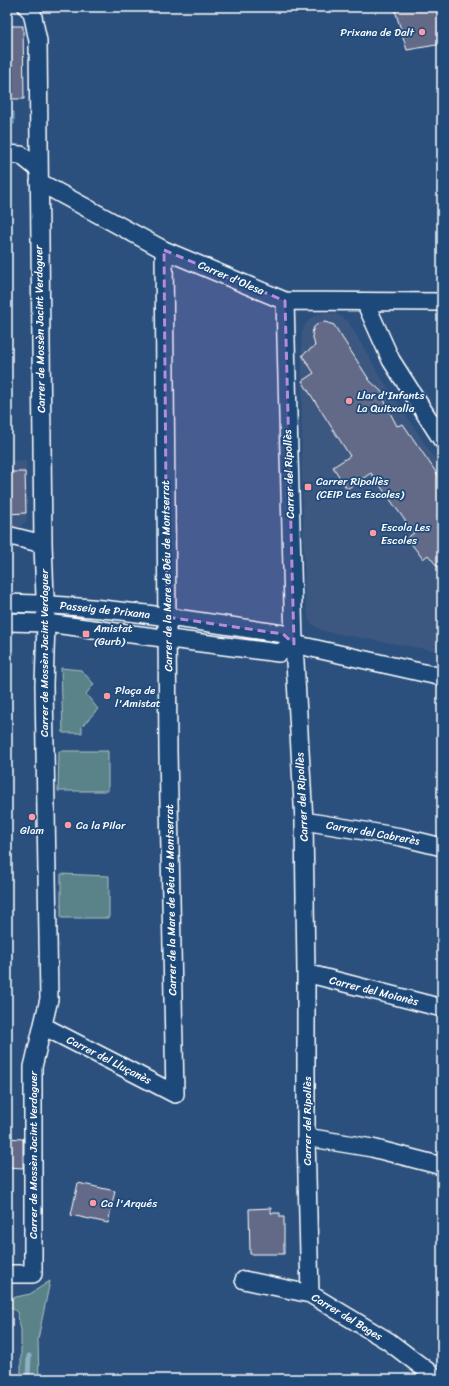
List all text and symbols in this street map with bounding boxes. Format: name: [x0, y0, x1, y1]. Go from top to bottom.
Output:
place label: Prixana de Dalt: [340, 23, 415, 42]
marker: Prixana de Dalt: [417, 27, 427, 37]
street label: Carrer de Mossèn Jacint Verdaguer: [29, 243, 51, 413]
street label: Carrer d'Olesa: [195, 256, 268, 301]
place label: Llar d'Infants La Quitxalla: [357, 386, 425, 418]
marker: Llar d'Infants La Quitxalla: [344, 396, 354, 406]
street label: Carrer del Ripollès: [278, 429, 300, 519]
place label: Carrer Ripollès (CEIP Les Escoles): [316, 472, 405, 504]
street label: Carrer de la Mare de Déu de Montserrat: [156, 480, 178, 672]
marker: Carrer Ripollès (CEIP Les Escoles): [303, 482, 313, 492]
place label: Escola Les Escoles: [381, 518, 431, 550]
marker: Escola Les Escoles: [368, 528, 378, 538]
street label: Carrer de Mossèn Jacint Verdaguer: [35, 568, 54, 737]
street label: Passeig de Prixana: [59, 596, 151, 624]
place label: Amistat (Gurb): [93, 619, 133, 651]
marker: Amistat (Gurb): [81, 629, 91, 639]
place label: Plaça de l'Amistat: [115, 681, 161, 713]
marker: Plaça de l'Amistat: [102, 691, 112, 701]
street label: Carrer del Ripollès: [290, 752, 314, 842]
street label: Carrer de la Mare de Déu de Montserrat: [160, 804, 182, 996]
marker: Glam: [27, 812, 37, 822]
street label: Carrer del Cabrerès: [325, 815, 422, 851]
place label: Ca la Pilar: [76, 816, 126, 835]
marker: Ca la Pilar: [63, 820, 73, 830]
place label: Glam: [20, 821, 45, 840]
street label: Carrer del Moianès: [327, 971, 422, 1011]
street label: Carrer del Lluçanès: [63, 1030, 156, 1090]
street label: Carrer de Mossèn Jacint Verdaguer: [24, 1070, 43, 1239]
street label: Carrer del Ripollès: [298, 1076, 317, 1166]
place label: Ca l'Arqués: [101, 1194, 158, 1213]
marker: Ca l'Arqués: [88, 1198, 98, 1208]
street label: Carrer del Bages: [308, 1288, 387, 1346]

